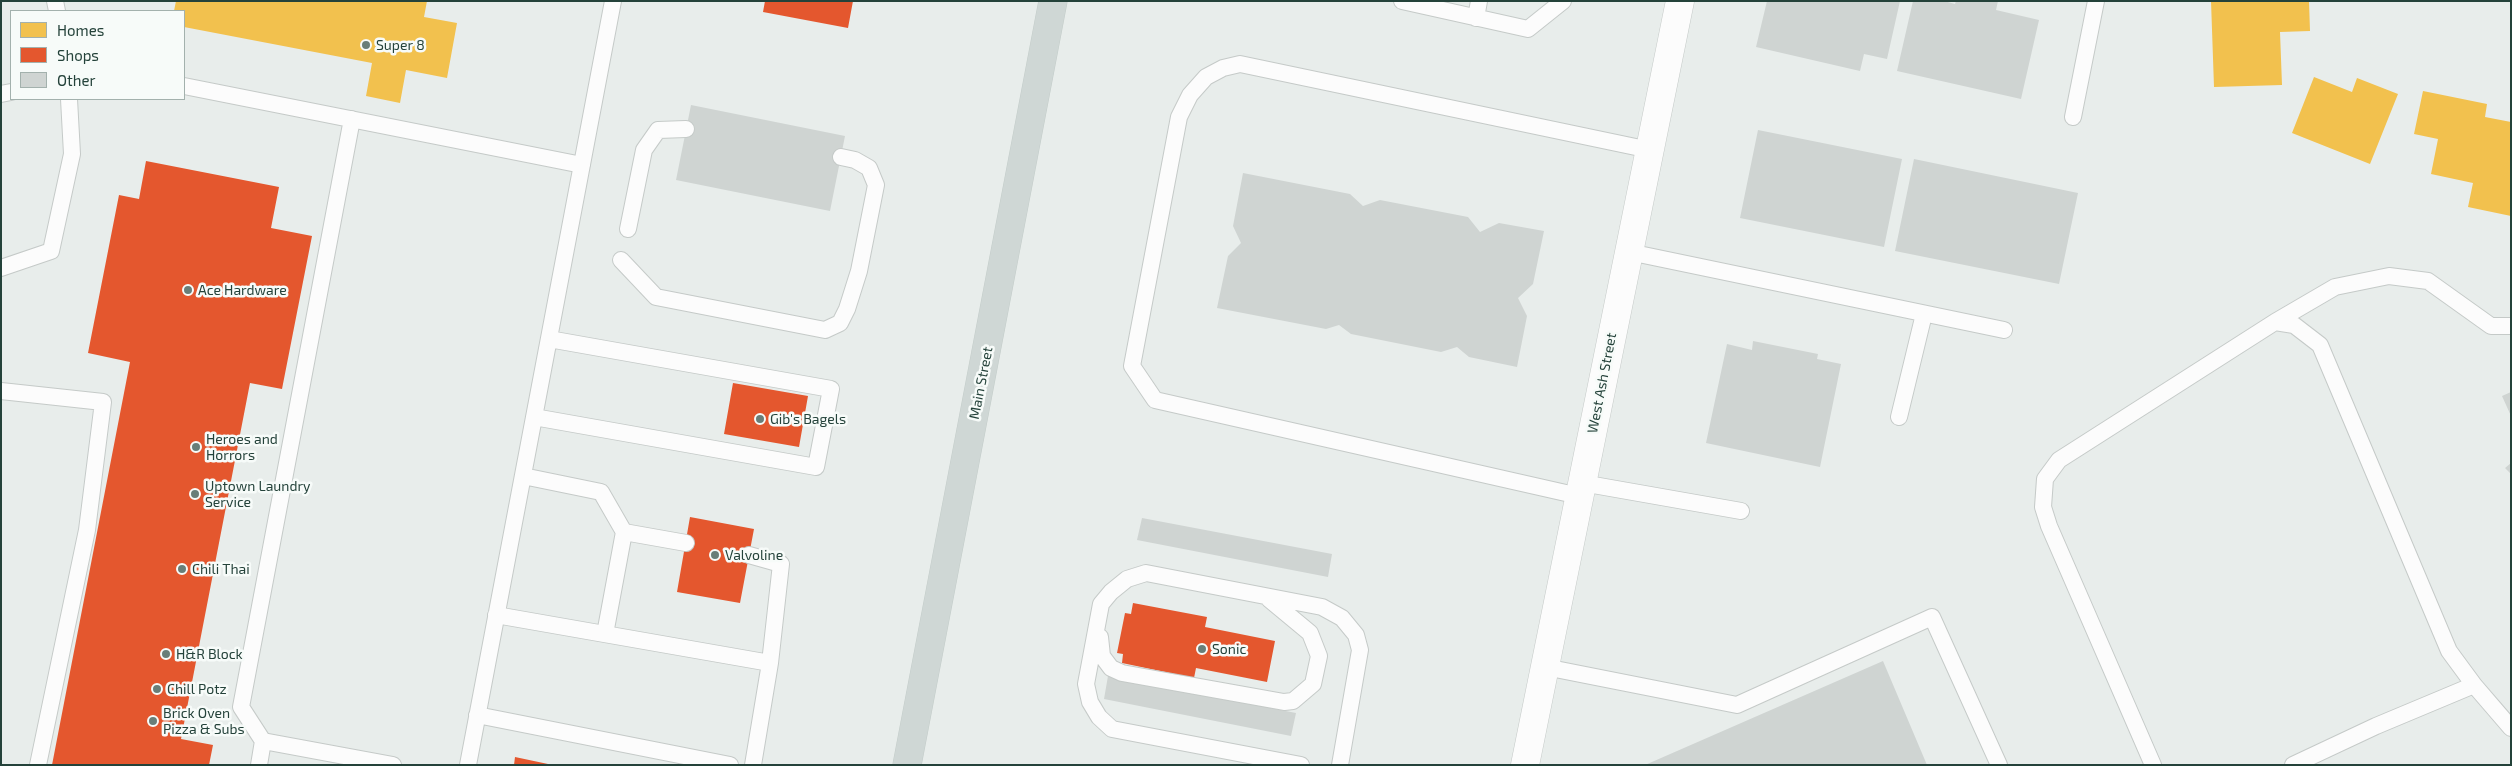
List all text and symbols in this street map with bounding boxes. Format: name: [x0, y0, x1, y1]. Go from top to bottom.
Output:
legend: [10, 10, 185, 100]
text: Homes: [57, 21, 104, 39]
place label: Super 8: [376, 37, 425, 53]
marker: Super 8: [360, 39, 372, 51]
text: Shops: [57, 46, 99, 64]
text: Other: [57, 71, 96, 89]
place label: Ace Hardware: [198, 282, 287, 298]
marker: Ace Hardware: [182, 284, 194, 296]
street label: West Ash Street: [1584, 331, 1620, 435]
street label: Main Street: [966, 345, 996, 421]
place label: Gib's Bagels: [770, 411, 846, 427]
marker: Gib's Bagels: [754, 413, 766, 425]
place label: Heroes and Horrors: [206, 431, 278, 464]
marker: Heroes and Horrors: [190, 441, 202, 453]
place label: Uptown Laundry Service: [205, 478, 311, 511]
marker: Uptown Laundry Service: [189, 488, 201, 500]
place label: Valvoline: [725, 547, 783, 563]
marker: Valvoline: [709, 549, 721, 561]
place label: Chili Thai: [192, 561, 250, 577]
marker: Chili Thai: [176, 563, 188, 575]
place label: Sonic: [1212, 641, 1246, 657]
marker: Sonic: [1196, 643, 1208, 655]
place label: H&R Block: [176, 646, 243, 662]
marker: H&R Block: [160, 648, 172, 660]
place label: Chill Potz: [167, 681, 227, 697]
marker: Chill Potz: [151, 683, 163, 695]
place label: Brick Oven Pizza & Subs: [163, 705, 245, 738]
marker: Brick Oven Pizza & Subs: [147, 715, 159, 727]

